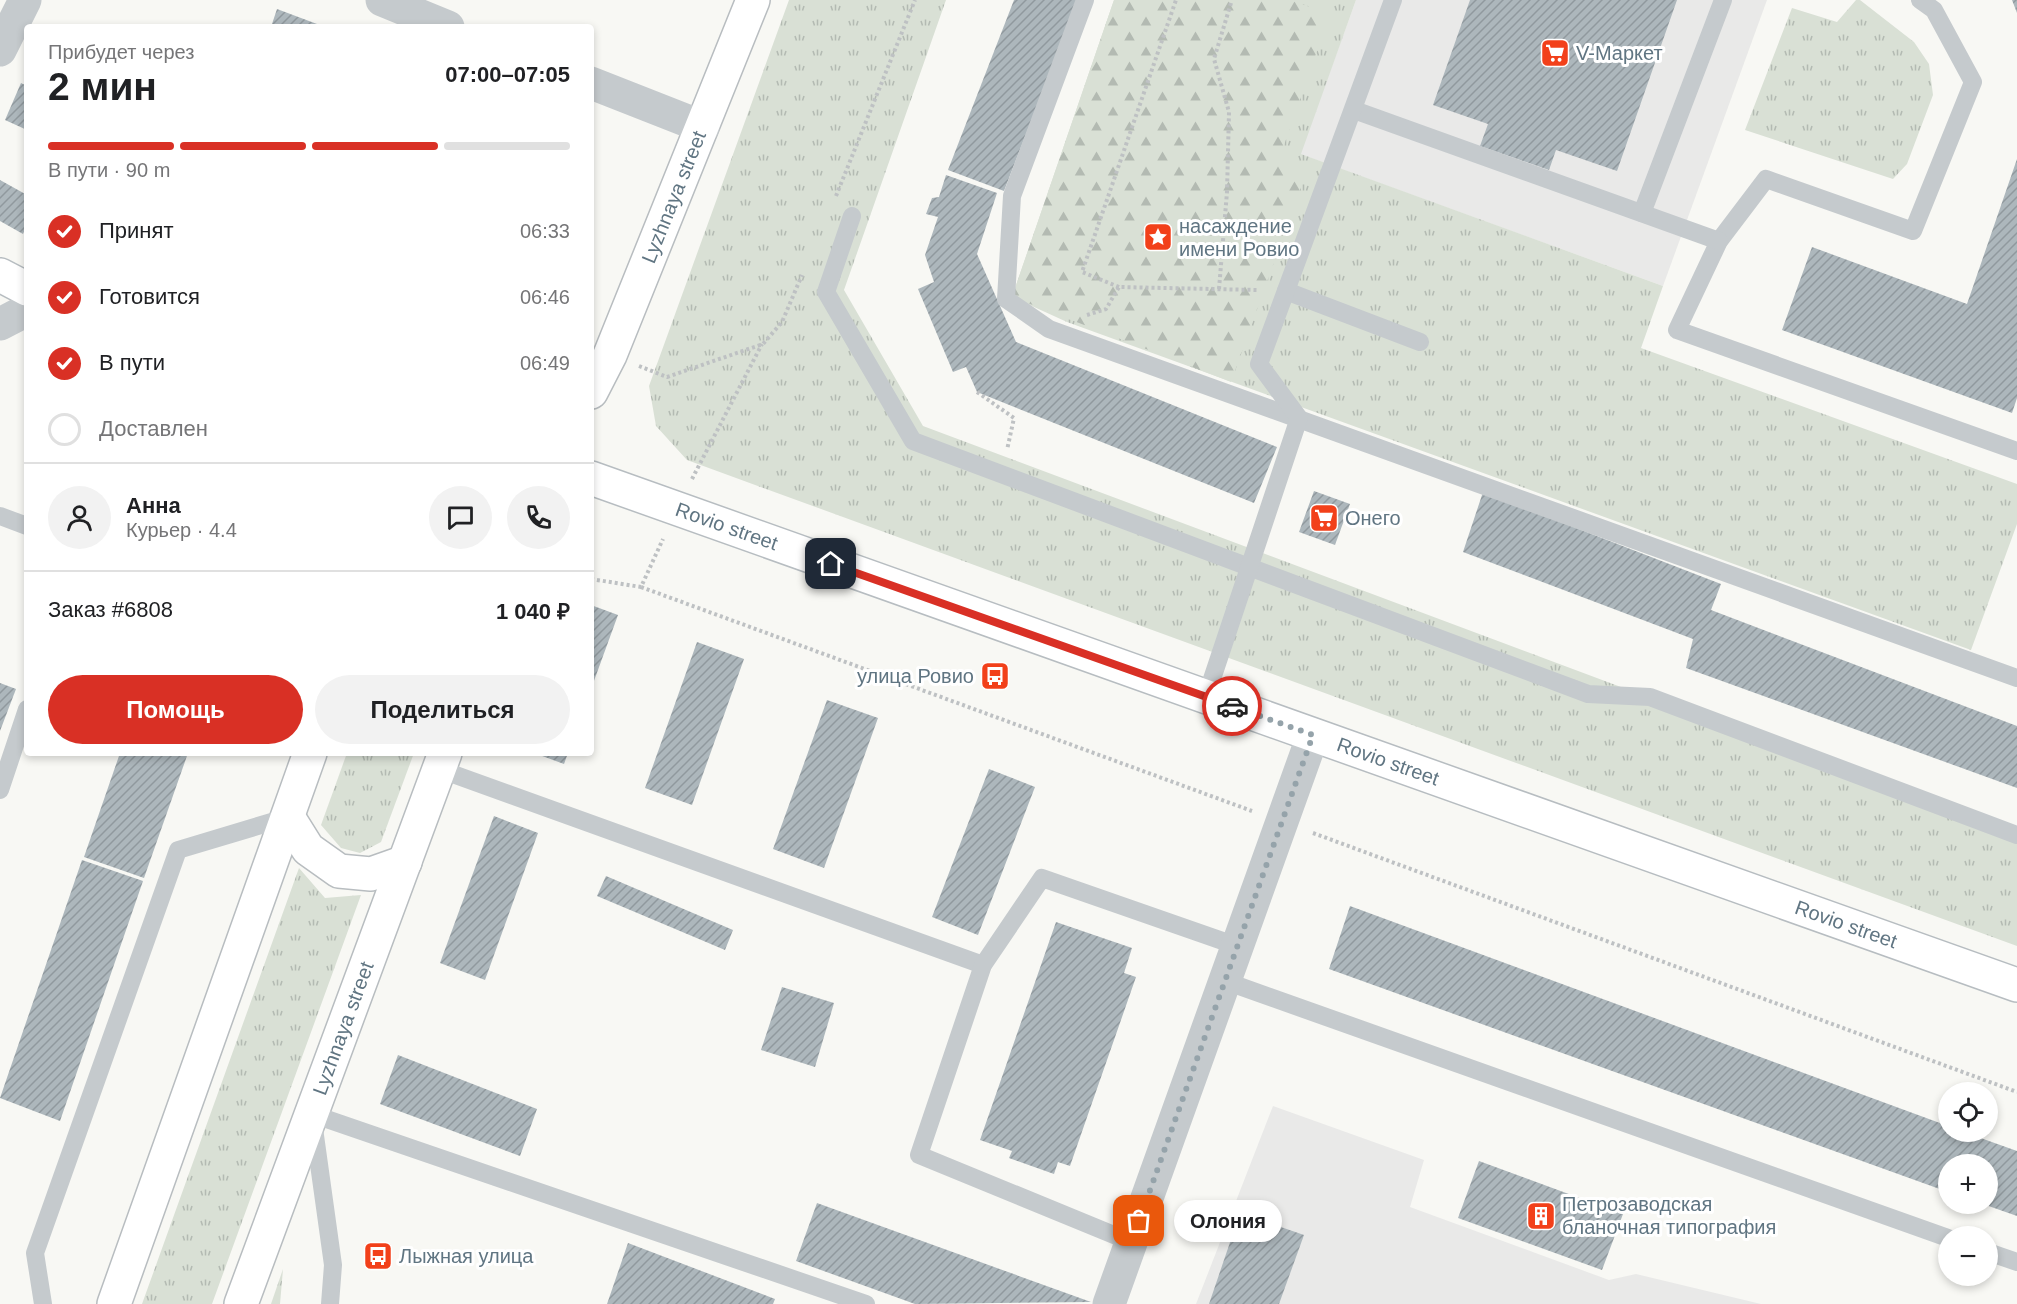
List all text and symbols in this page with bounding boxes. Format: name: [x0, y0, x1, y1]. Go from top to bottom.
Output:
supermarket icon: V-Маркет: [1539, 37, 1571, 69]
text: Прибудет через: [48, 41, 194, 63]
place label: V-Маркет: [1576, 42, 1663, 64]
text: 07:00–07:05: [445, 62, 570, 87]
text: 2 мин: [48, 65, 157, 108]
street label: Lyzhnaya street: [637, 127, 710, 266]
text: В пути · 90 m: [48, 159, 170, 181]
icon: check: [48, 215, 81, 248]
place label: насаждение имени Ровио: [1179, 215, 1299, 260]
text: Принят: [99, 218, 173, 243]
text: 06:33: [520, 220, 570, 242]
place icon: насаждение имени Ровио: [1142, 221, 1174, 253]
icon: check: [48, 281, 81, 314]
text: Готовится: [99, 284, 200, 309]
text: 06:46: [520, 286, 570, 308]
icon: check: [48, 347, 81, 380]
text: В пути: [99, 350, 165, 375]
text: 06:49: [520, 352, 570, 374]
text: Доставлен: [99, 416, 208, 441]
button: person: [48, 486, 111, 549]
button: chat: [429, 486, 492, 549]
button: phone: [507, 486, 570, 549]
text: Анна: [126, 493, 181, 518]
street label: Rovio street: [673, 498, 781, 555]
supermarket icon: Онего: [1308, 502, 1340, 534]
place label: Онего: [1345, 507, 1401, 529]
text: Курьер · 4.4: [126, 519, 237, 541]
pin: [805, 538, 856, 589]
icon: home: [814, 547, 847, 580]
text: Заказ #6808: [48, 597, 173, 622]
text: 1 040 ₽: [496, 599, 570, 624]
bus stop icon: улица Ровио: [979, 660, 1011, 692]
place label: улица Ровио: [857, 665, 974, 687]
button: Помощь: [48, 675, 303, 744]
button: Поделиться: [315, 675, 570, 744]
courier: [1202, 676, 1262, 736]
icon: car: [1216, 690, 1249, 723]
street label: Rovio street: [1334, 733, 1443, 790]
street label: Rovio street: [1792, 896, 1900, 953]
street label: Lyzhnaya street: [308, 958, 378, 1098]
map controls: [1938, 1082, 1998, 1286]
button: locate: [1938, 1082, 1998, 1142]
button: +: [1938, 1154, 1998, 1214]
place label: Петрозаводская бланочная типография: [1562, 1193, 1776, 1238]
pin: [1113, 1195, 1164, 1246]
callout: Олония: [1175, 1200, 1283, 1242]
building icon: Петрозаводская бланочная типография: [1525, 1200, 1557, 1232]
icon: bag: [1122, 1204, 1155, 1237]
text: Олония: [1190, 1210, 1266, 1232]
button: −: [1938, 1226, 1998, 1286]
bus stop icon: Лыжная улица: [362, 1240, 394, 1272]
place label: Лыжная улица: [399, 1245, 534, 1267]

